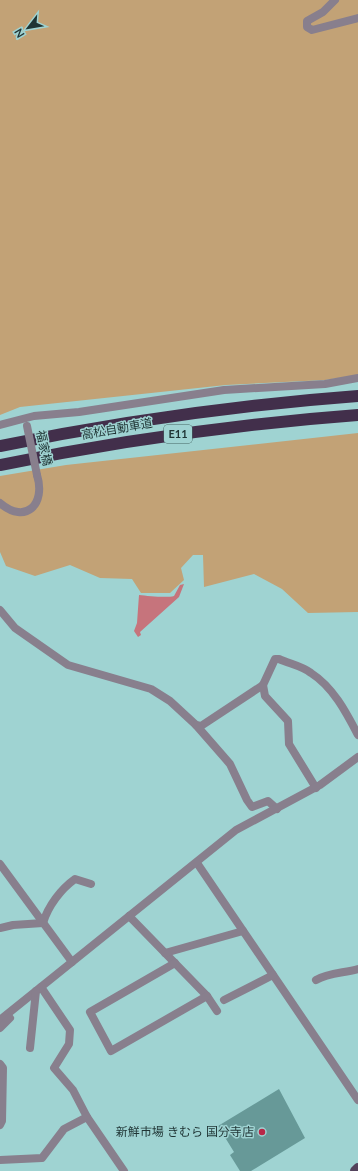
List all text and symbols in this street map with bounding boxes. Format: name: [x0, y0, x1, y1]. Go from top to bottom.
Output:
north arrow: [8, 8, 48, 48]
text: N: [11, 26, 27, 40]
street label: 高松自動車道: [80, 415, 154, 442]
road number: E11: [164, 425, 192, 443]
street label: 福家橋: [33, 429, 56, 467]
place label: 新鮮市場 きむら 国分寺店: [116, 1124, 254, 1139]
marker: 新鮮市場 きむら 国分寺店: [257, 1127, 267, 1137]

